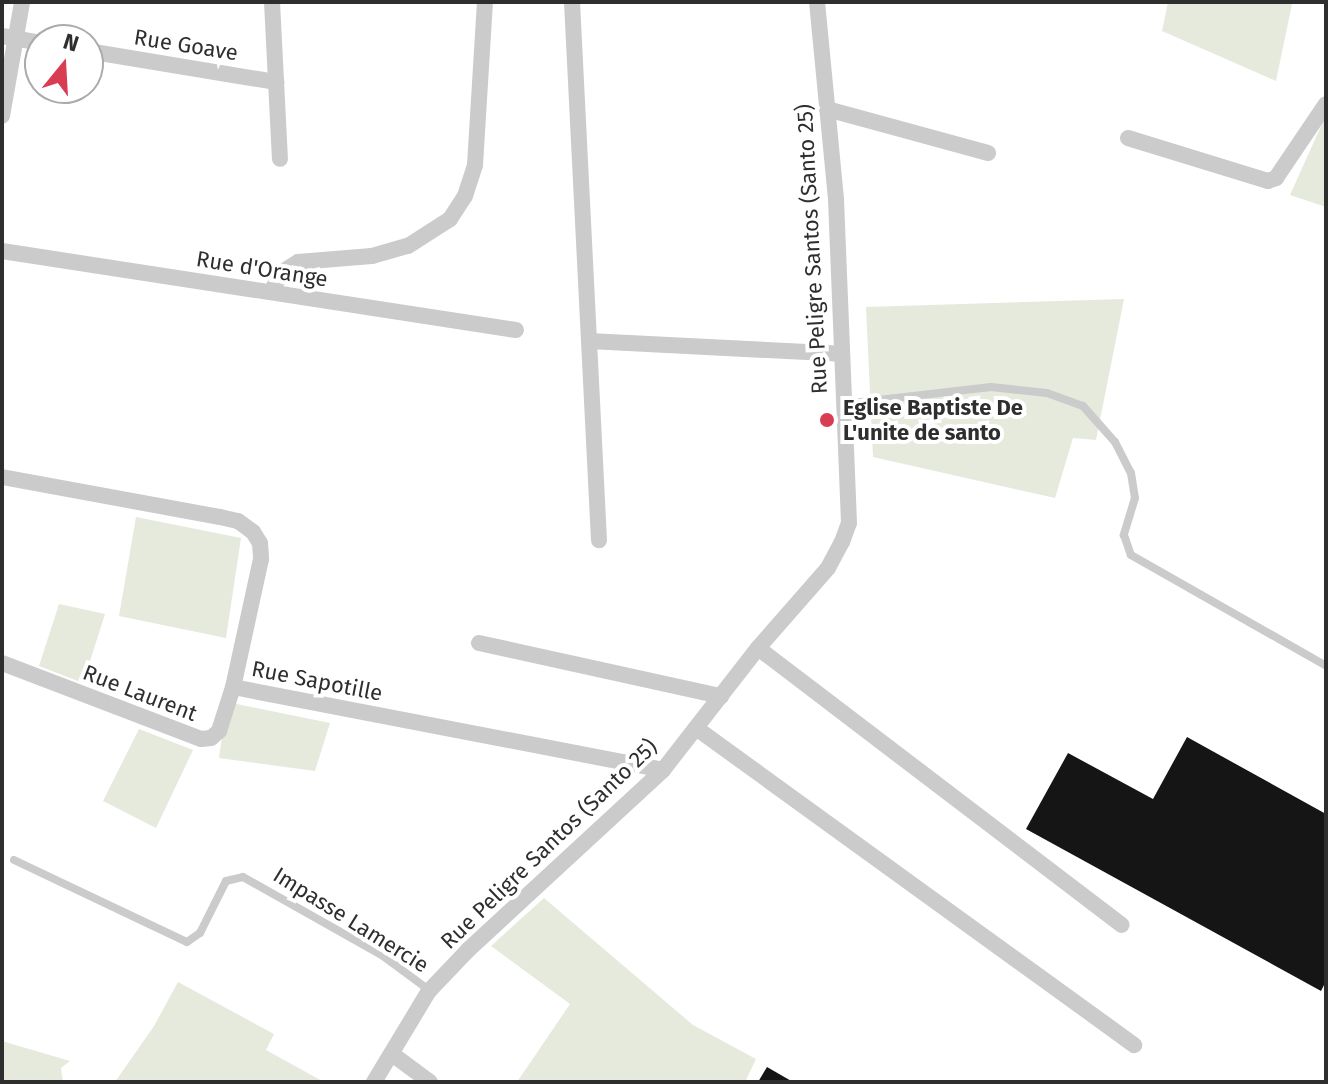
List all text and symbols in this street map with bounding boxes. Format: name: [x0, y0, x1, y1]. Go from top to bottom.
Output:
north arrow: [24, 24, 104, 104]
street label: Rue Goave: [132, 24, 240, 66]
text: N: [60, 28, 82, 58]
street label: Rue Peligre Santos (Santo 25): [791, 103, 833, 395]
street label: Rue d'Orange: [194, 246, 330, 292]
place label: Eglise Baptiste De L'unite de santo: [843, 394, 1023, 446]
marker: Eglise Baptiste De L'unite de santo: [818, 411, 836, 429]
street label: Rue Sapotille: [249, 655, 385, 707]
street label: Rue Laurent: [79, 659, 201, 727]
street label: Rue Peligre Santos (Santo 25): [435, 734, 663, 954]
street label: Impasse Lamercie: [268, 862, 434, 978]

